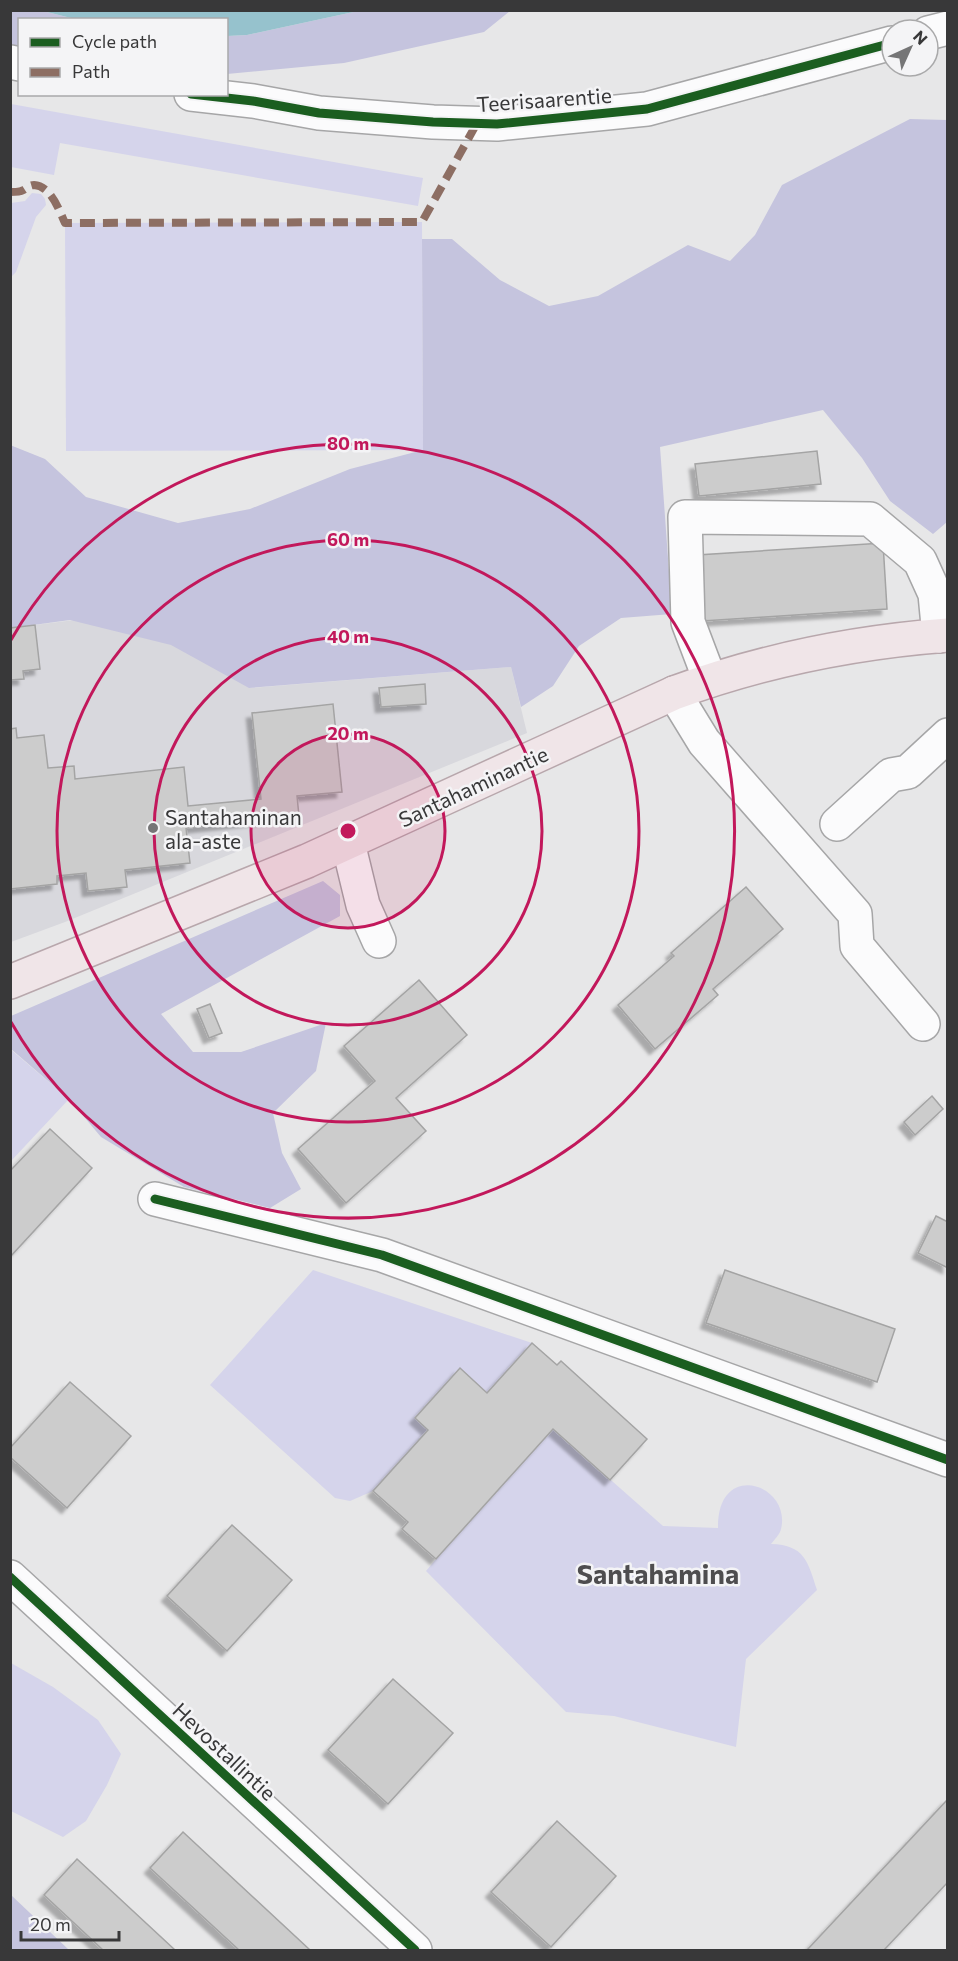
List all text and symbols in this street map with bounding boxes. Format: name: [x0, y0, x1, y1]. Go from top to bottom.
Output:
legend: [18, 18, 228, 96]
north arrow: [880, 18, 940, 78]
text: N: [910, 26, 932, 48]
text: Cycle path: [72, 30, 157, 52]
text: Path: [72, 60, 110, 82]
street label: Teerisaarentie: [476, 82, 612, 116]
text: 80 m: [327, 432, 369, 454]
text: 60 m: [327, 528, 369, 550]
text: 40 m: [327, 625, 369, 647]
text: 20 m: [327, 722, 369, 744]
street label: Santahaminantie: [394, 740, 552, 832]
place label: Santahaminan ala-aste: [165, 804, 302, 853]
marker: Santahaminan ala-aste: [146, 821, 160, 835]
centre of rings: [338, 821, 358, 841]
district label: Santahamina: [577, 1557, 739, 1590]
street label: Hevostallintie: [168, 1697, 282, 1805]
scale bar: [21, 1904, 118, 1942]
text: 20 m: [30, 1913, 71, 1935]

